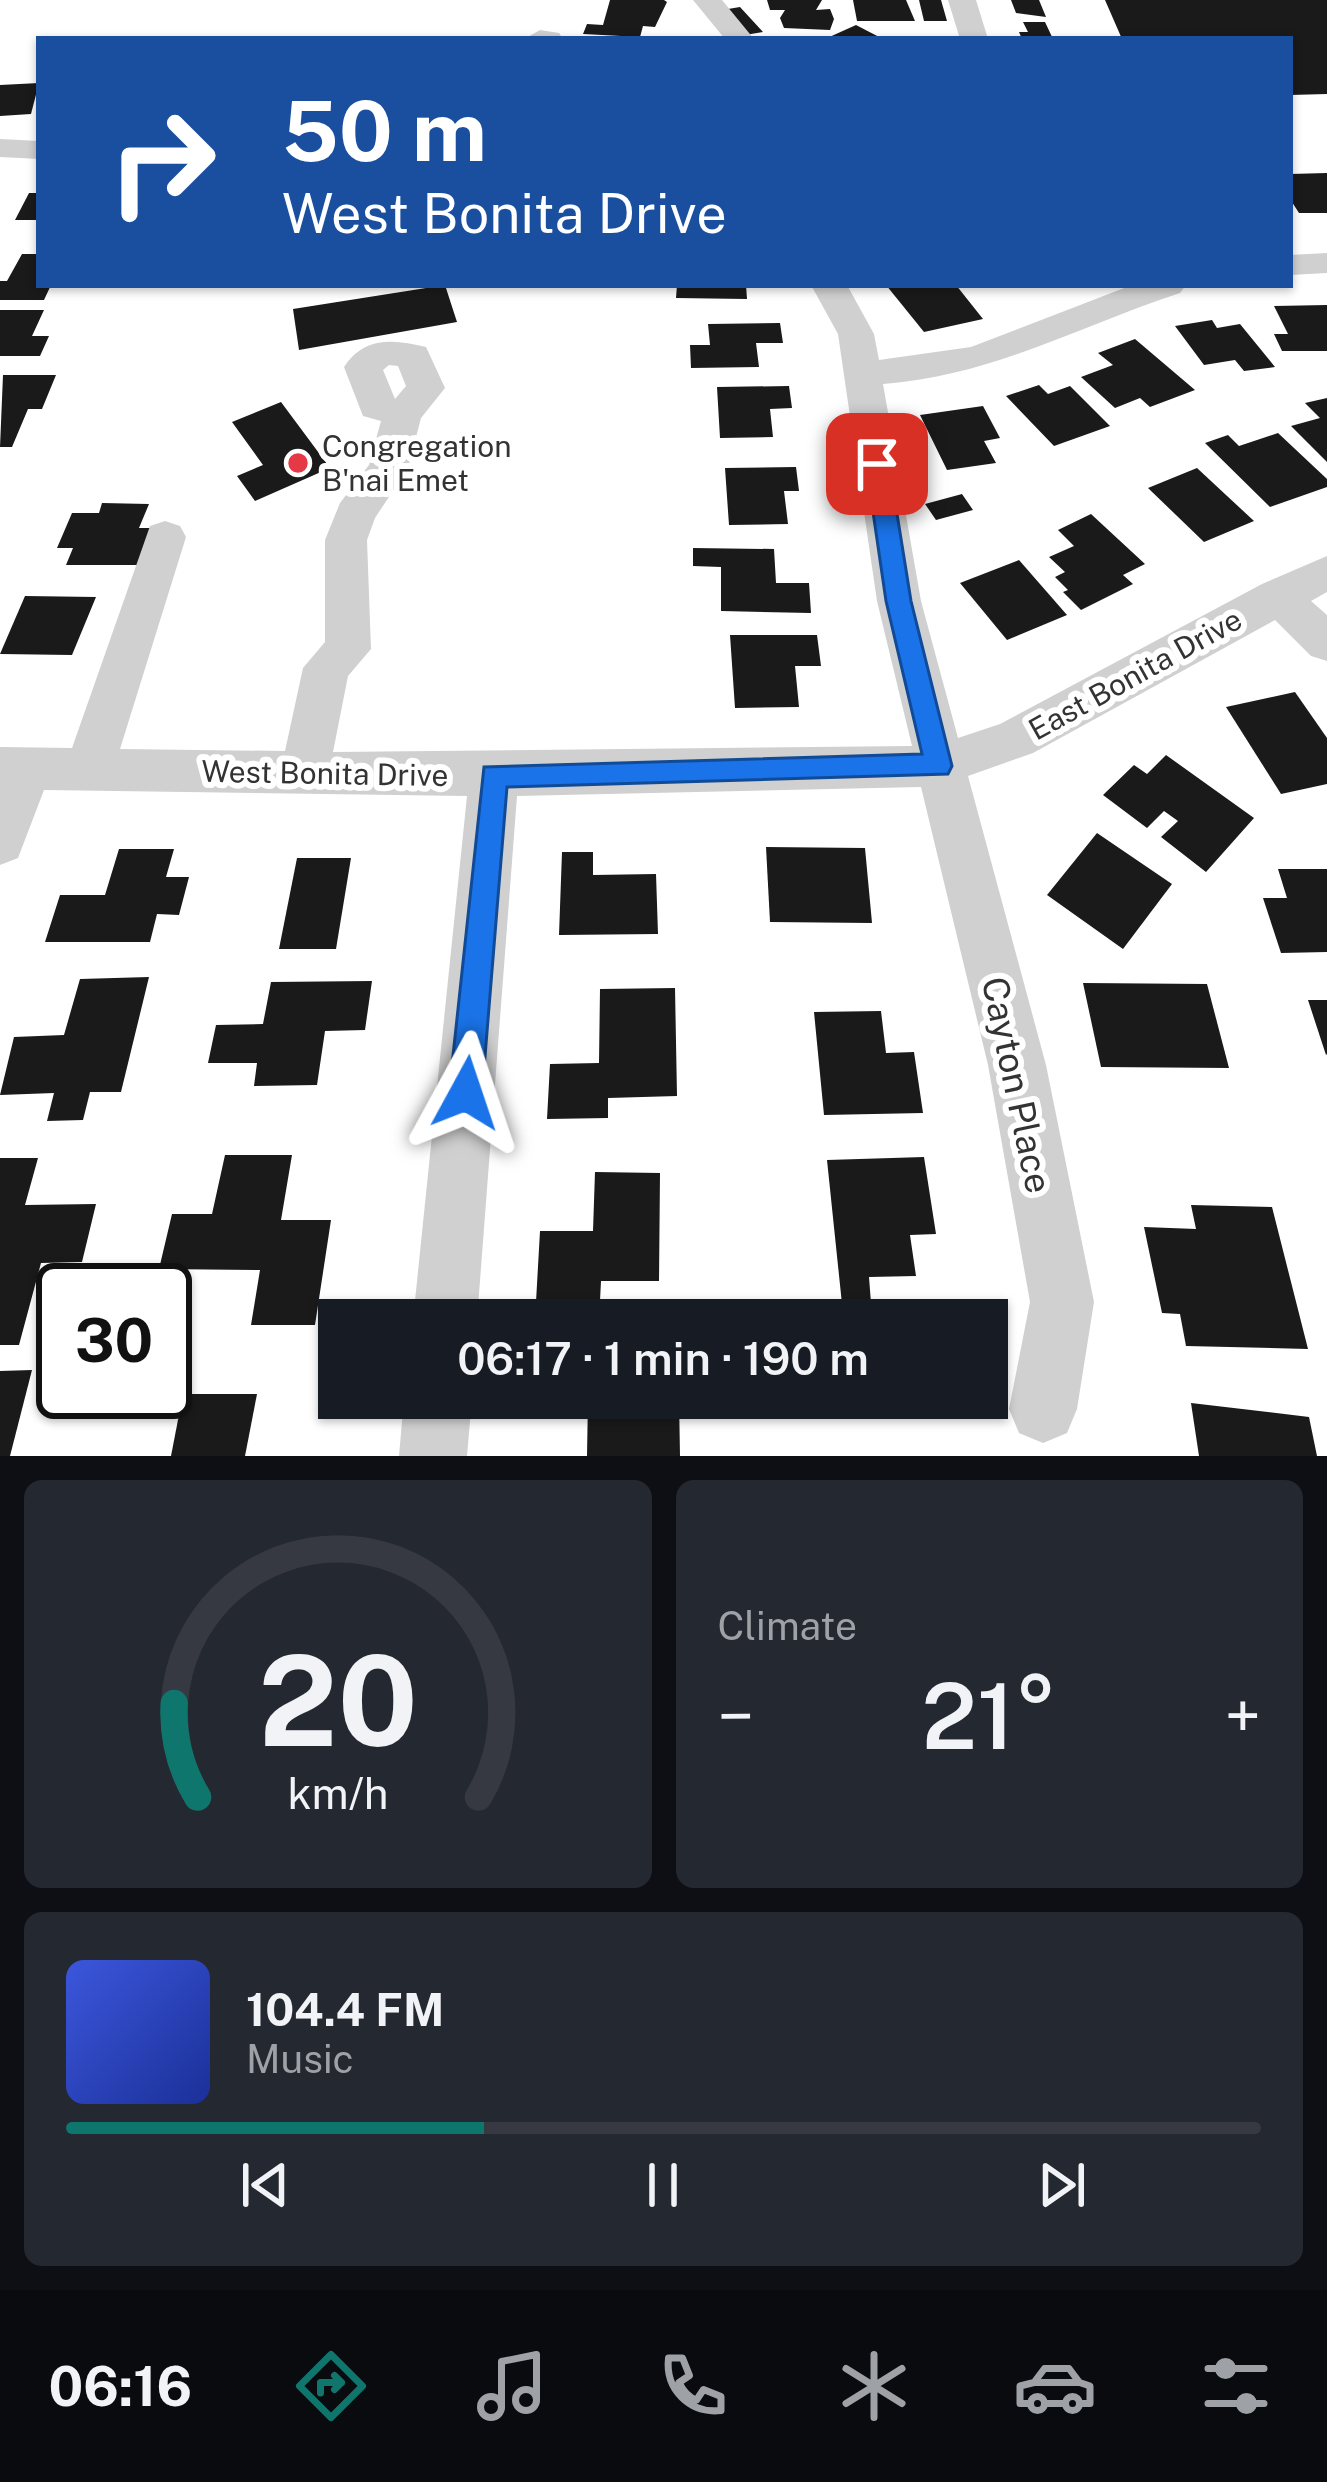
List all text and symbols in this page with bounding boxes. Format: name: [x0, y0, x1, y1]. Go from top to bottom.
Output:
text: 50 m: [282, 81, 487, 180]
icon: right: [84, 84, 240, 240]
text: West Bonita Drive: [282, 182, 727, 245]
pin: [826, 413, 928, 515]
place label: Congregation B'nai Emet: [322, 428, 511, 498]
icon: arrive: [844, 431, 910, 497]
marker: Congregation B'nai Emet: [285, 450, 311, 476]
street label: East Bonita Drive: [1022, 601, 1248, 747]
street label: West Bonita Drive: [201, 753, 449, 793]
street label: Cayton Place: [974, 973, 1060, 1197]
position arrow: [403, 1030, 529, 1156]
speed limit sign: 30: [36, 1263, 192, 1419]
text: 06:17 · 1 min · 190 m: [457, 1332, 869, 1385]
text: Climate: [718, 1603, 857, 1649]
text: 20: [258, 1627, 418, 1774]
text: 21°: [922, 1663, 1057, 1769]
text: −: [718, 1677, 754, 1755]
text: +: [1224, 1677, 1261, 1755]
text: km/h: [287, 1768, 388, 1819]
text: 104.4 FM: [246, 1983, 444, 2036]
text: Music: [246, 2036, 354, 2082]
icon: previous: [232, 2152, 298, 2218]
icon: pause: [630, 2152, 696, 2218]
icon: next: [1029, 2152, 1095, 2218]
icon: directions: [289, 2344, 373, 2428]
icon: music: [470, 2344, 554, 2428]
icon: phone: [651, 2344, 735, 2428]
icon: climate: [832, 2344, 916, 2428]
icon: car: [1013, 2344, 1097, 2428]
icon: filters: [1194, 2344, 1278, 2428]
text: 06:16: [49, 2355, 192, 2418]

